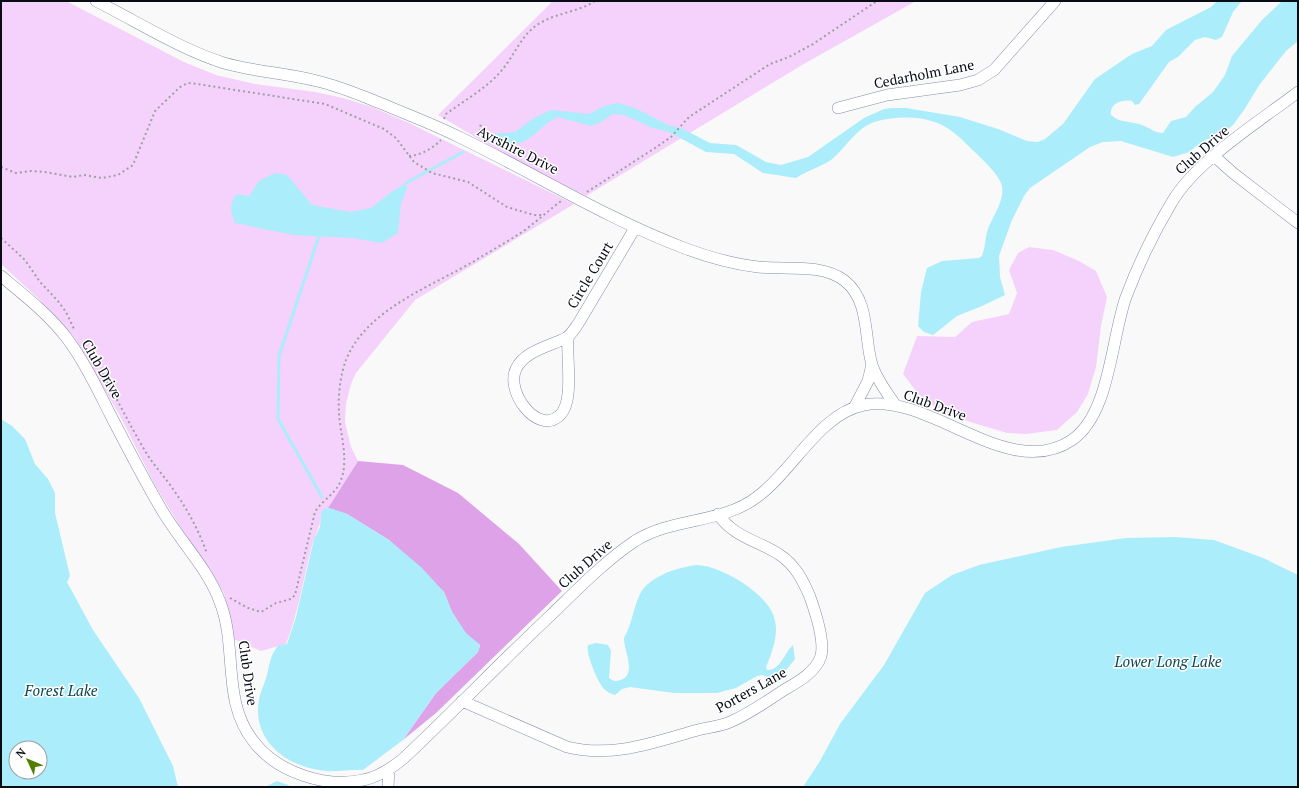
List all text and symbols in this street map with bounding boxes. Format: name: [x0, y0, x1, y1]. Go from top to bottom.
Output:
street label: Cedarholm Lane: [872, 54, 976, 93]
street label: Ayrshire Drive: [474, 121, 562, 178]
street label: Club Drive: [1171, 121, 1233, 178]
street label: Circle Court: [562, 237, 617, 312]
street label: Club Drive: [78, 336, 127, 402]
street label: Club Drive: [901, 384, 969, 425]
street label: Club Drive: [554, 535, 616, 592]
street label: Club Drive: [235, 639, 262, 707]
water label: Lower Long Lake: [1113, 651, 1222, 671]
street label: Porters Lane: [712, 662, 790, 717]
water label: Forest Lake: [23, 680, 98, 700]
north arrow: [8, 740, 48, 780]
text: N: [13, 745, 29, 761]

